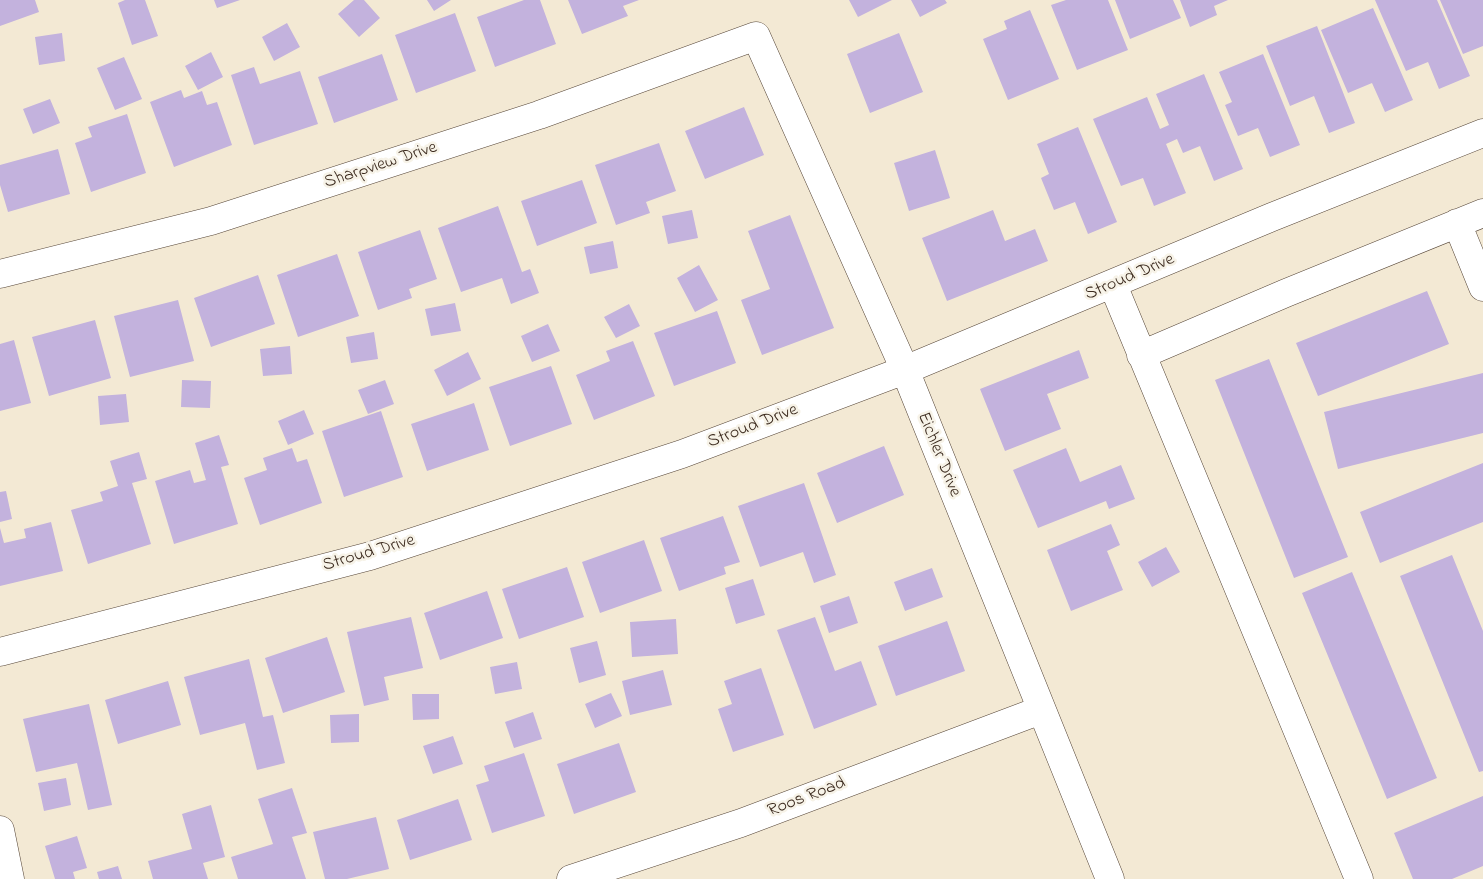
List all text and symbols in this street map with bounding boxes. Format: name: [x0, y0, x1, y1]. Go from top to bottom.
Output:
street label: Sharpview Drive: [322, 138, 440, 194]
street label: Stroud Drive: [1082, 250, 1178, 306]
street label: Stroud Drive: [705, 400, 801, 454]
street label: Eichler Drive: [911, 409, 965, 501]
street label: Stroud Drive: [320, 531, 418, 577]
street label: Roos Road: [765, 773, 849, 823]

